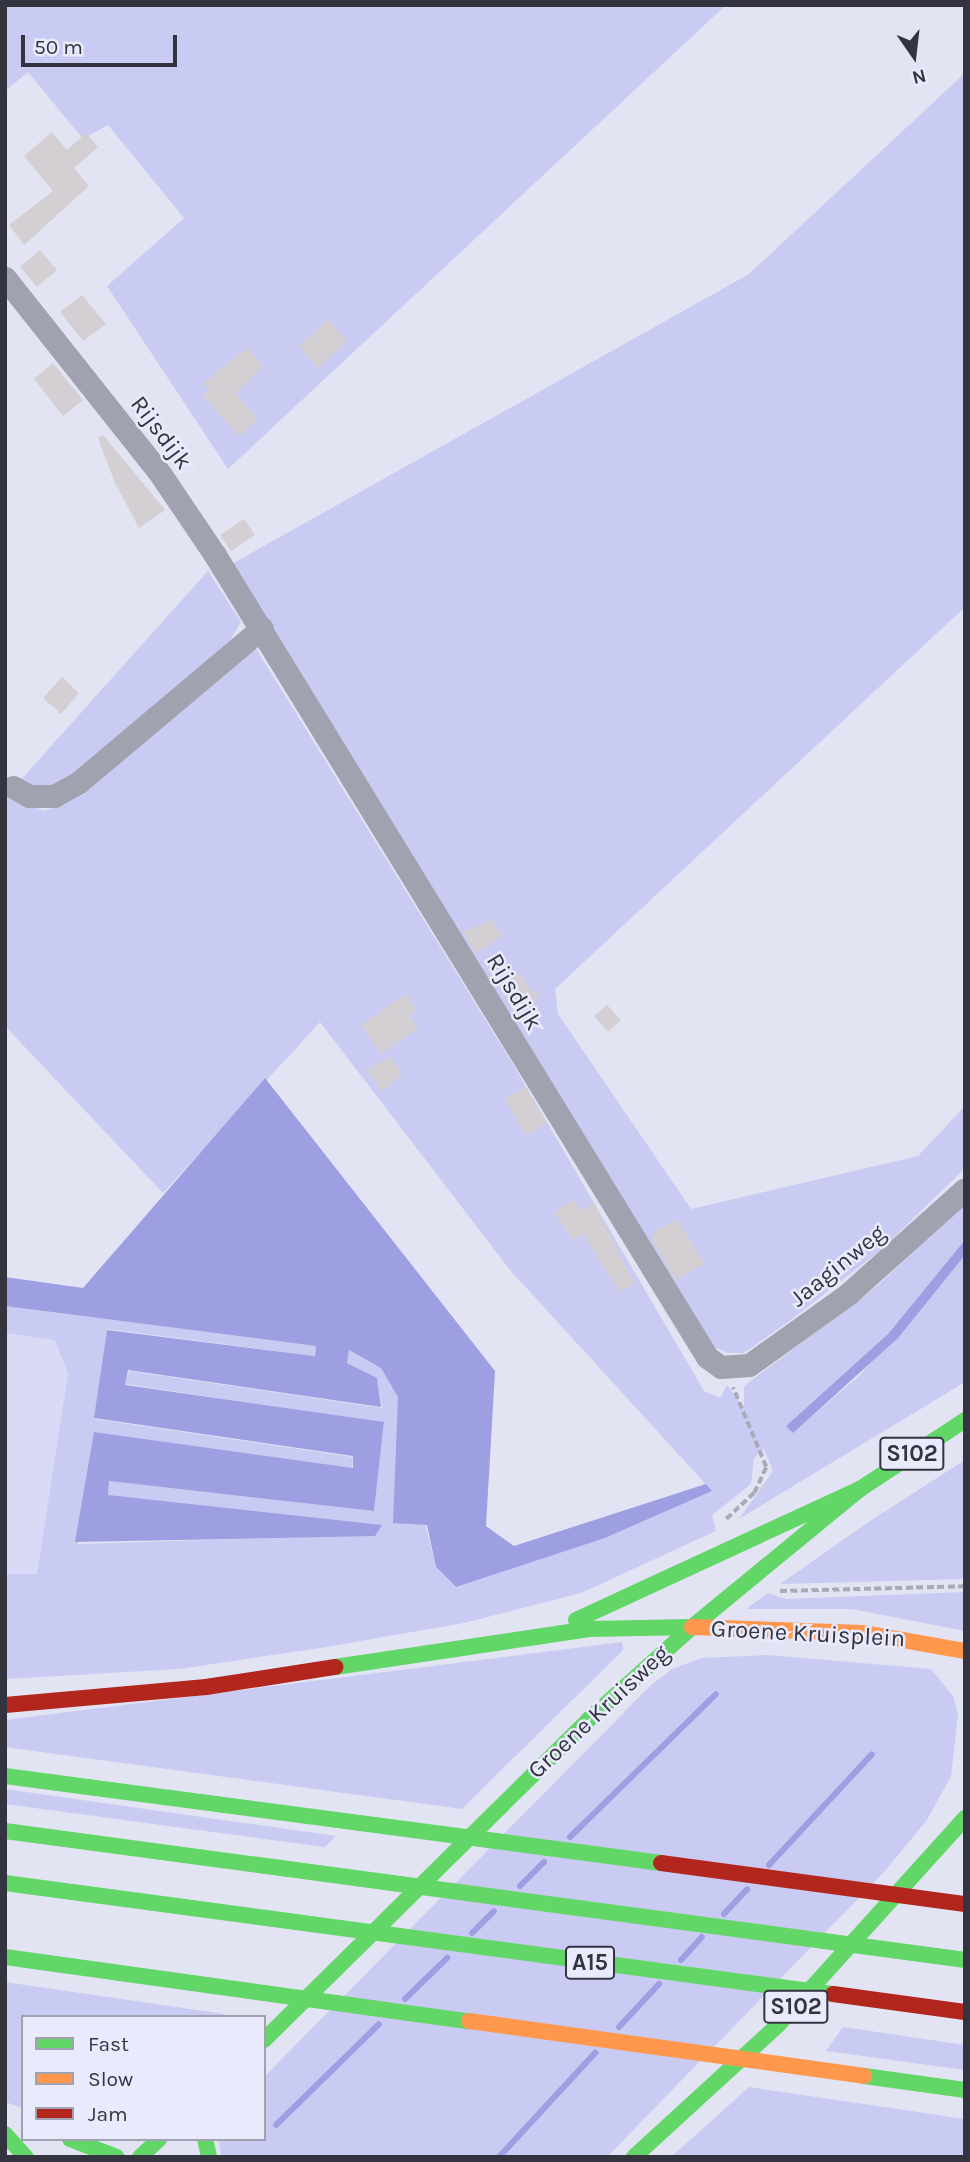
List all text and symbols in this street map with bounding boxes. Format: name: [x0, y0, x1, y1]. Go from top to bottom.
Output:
scale bar: [24, 21, 180, 65]
north arrow: [879, 21, 949, 91]
text: 50 m: [34, 35, 83, 59]
text: N: [910, 64, 928, 89]
street label: Rijsdijk: [124, 391, 198, 475]
street label: Rijsdijk: [480, 948, 548, 1036]
street label: Jaaginweg: [784, 1219, 892, 1313]
road number: S102: [879, 1434, 945, 1474]
street label: Groene Kruisplein: [710, 1615, 906, 1653]
street label: Groene Kruisweg: [522, 1639, 676, 1785]
road number: A15: [564, 1944, 616, 1982]
road number: S102: [763, 1988, 829, 2026]
legend: [21, 2015, 266, 2141]
text: Fast: [88, 2032, 129, 2056]
text: Slow: [88, 2067, 133, 2091]
text: Jam: [88, 2102, 128, 2126]

